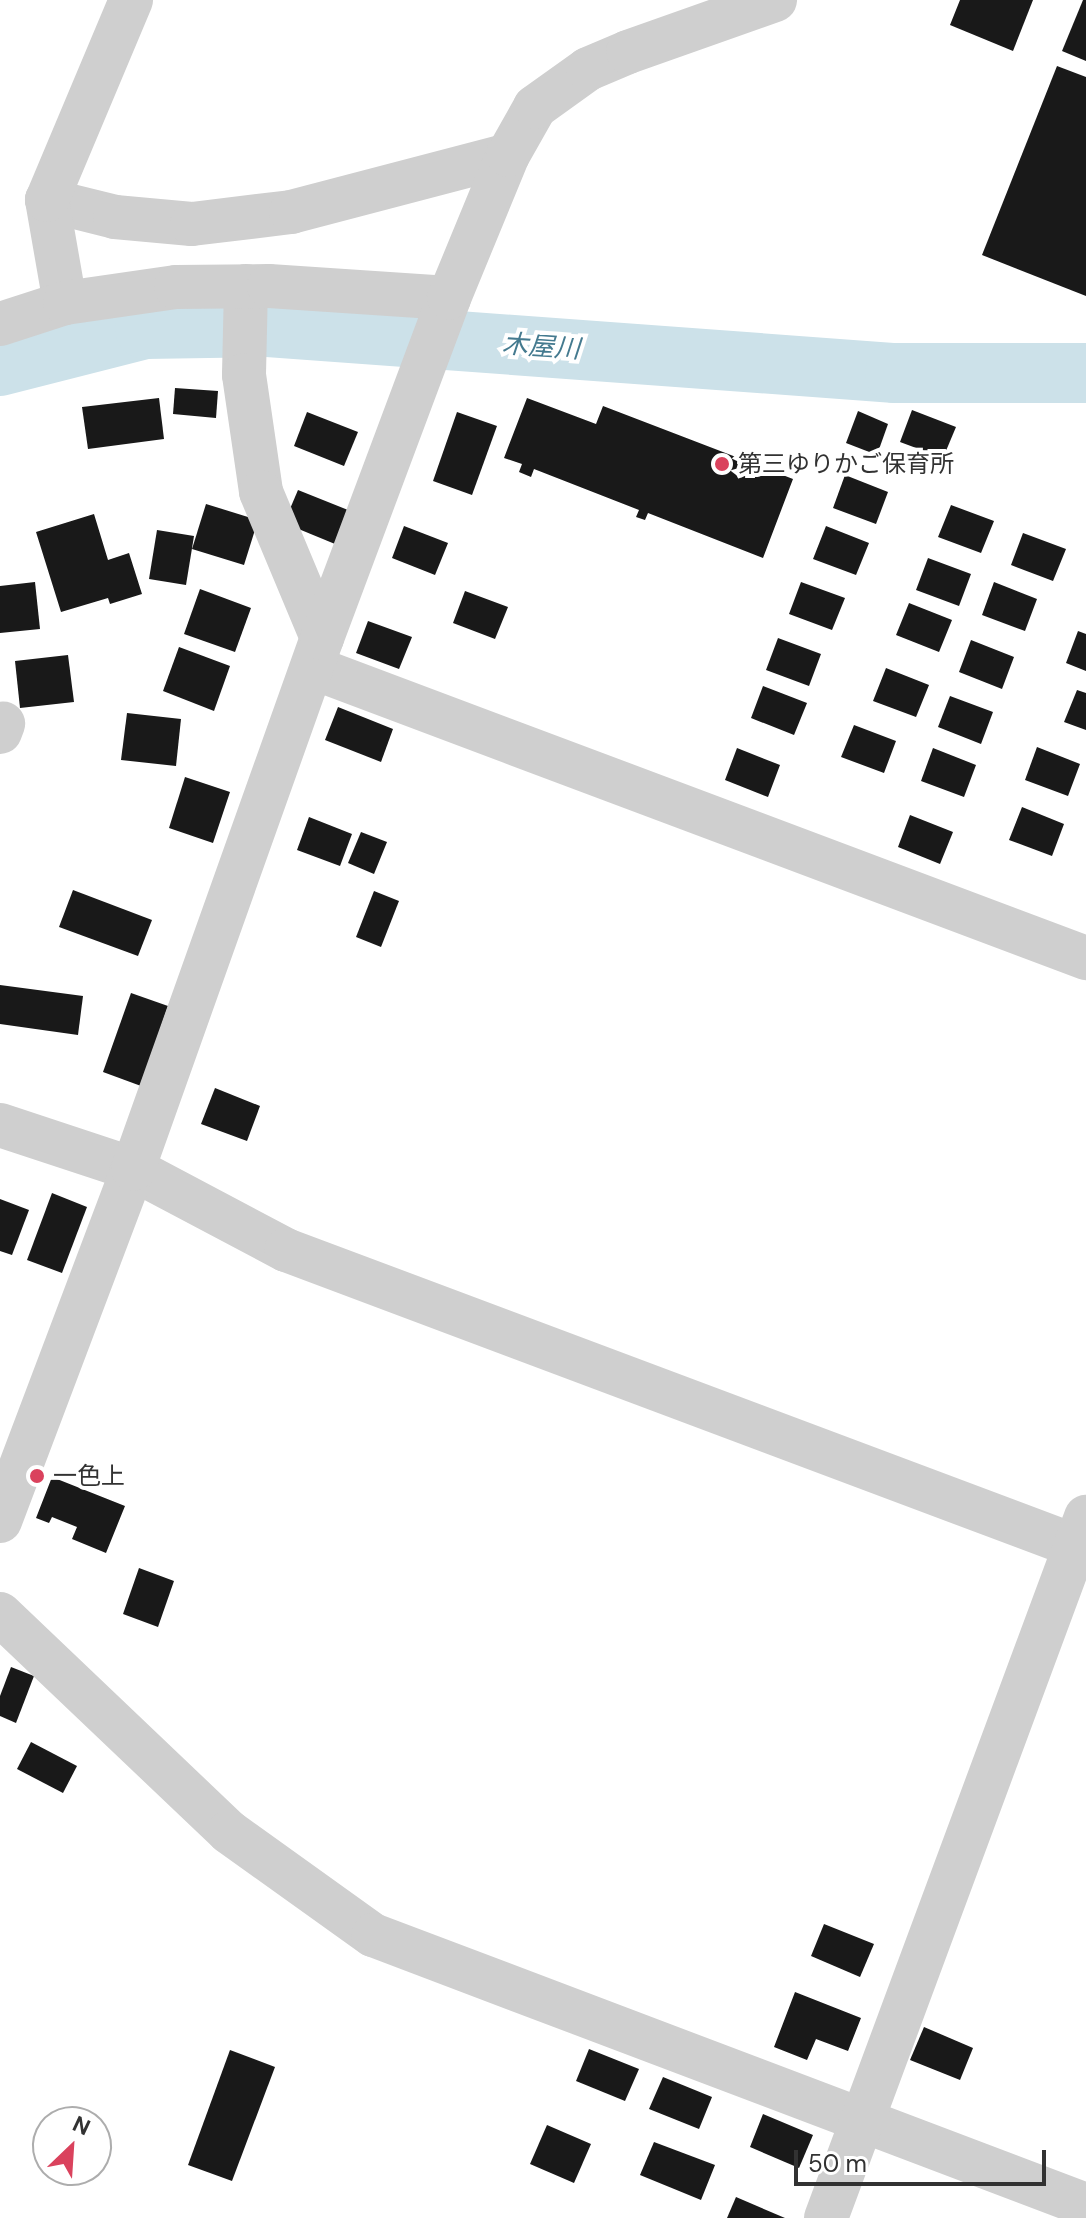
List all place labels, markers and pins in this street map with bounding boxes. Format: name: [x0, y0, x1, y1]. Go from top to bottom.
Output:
place label: 第三ゆりかご保育所: [738, 450, 954, 478]
marker: 第三ゆりかご保育所: [713, 455, 731, 473]
place label: 一色上: [53, 1462, 125, 1490]
marker: 一色上: [28, 1467, 46, 1485]

